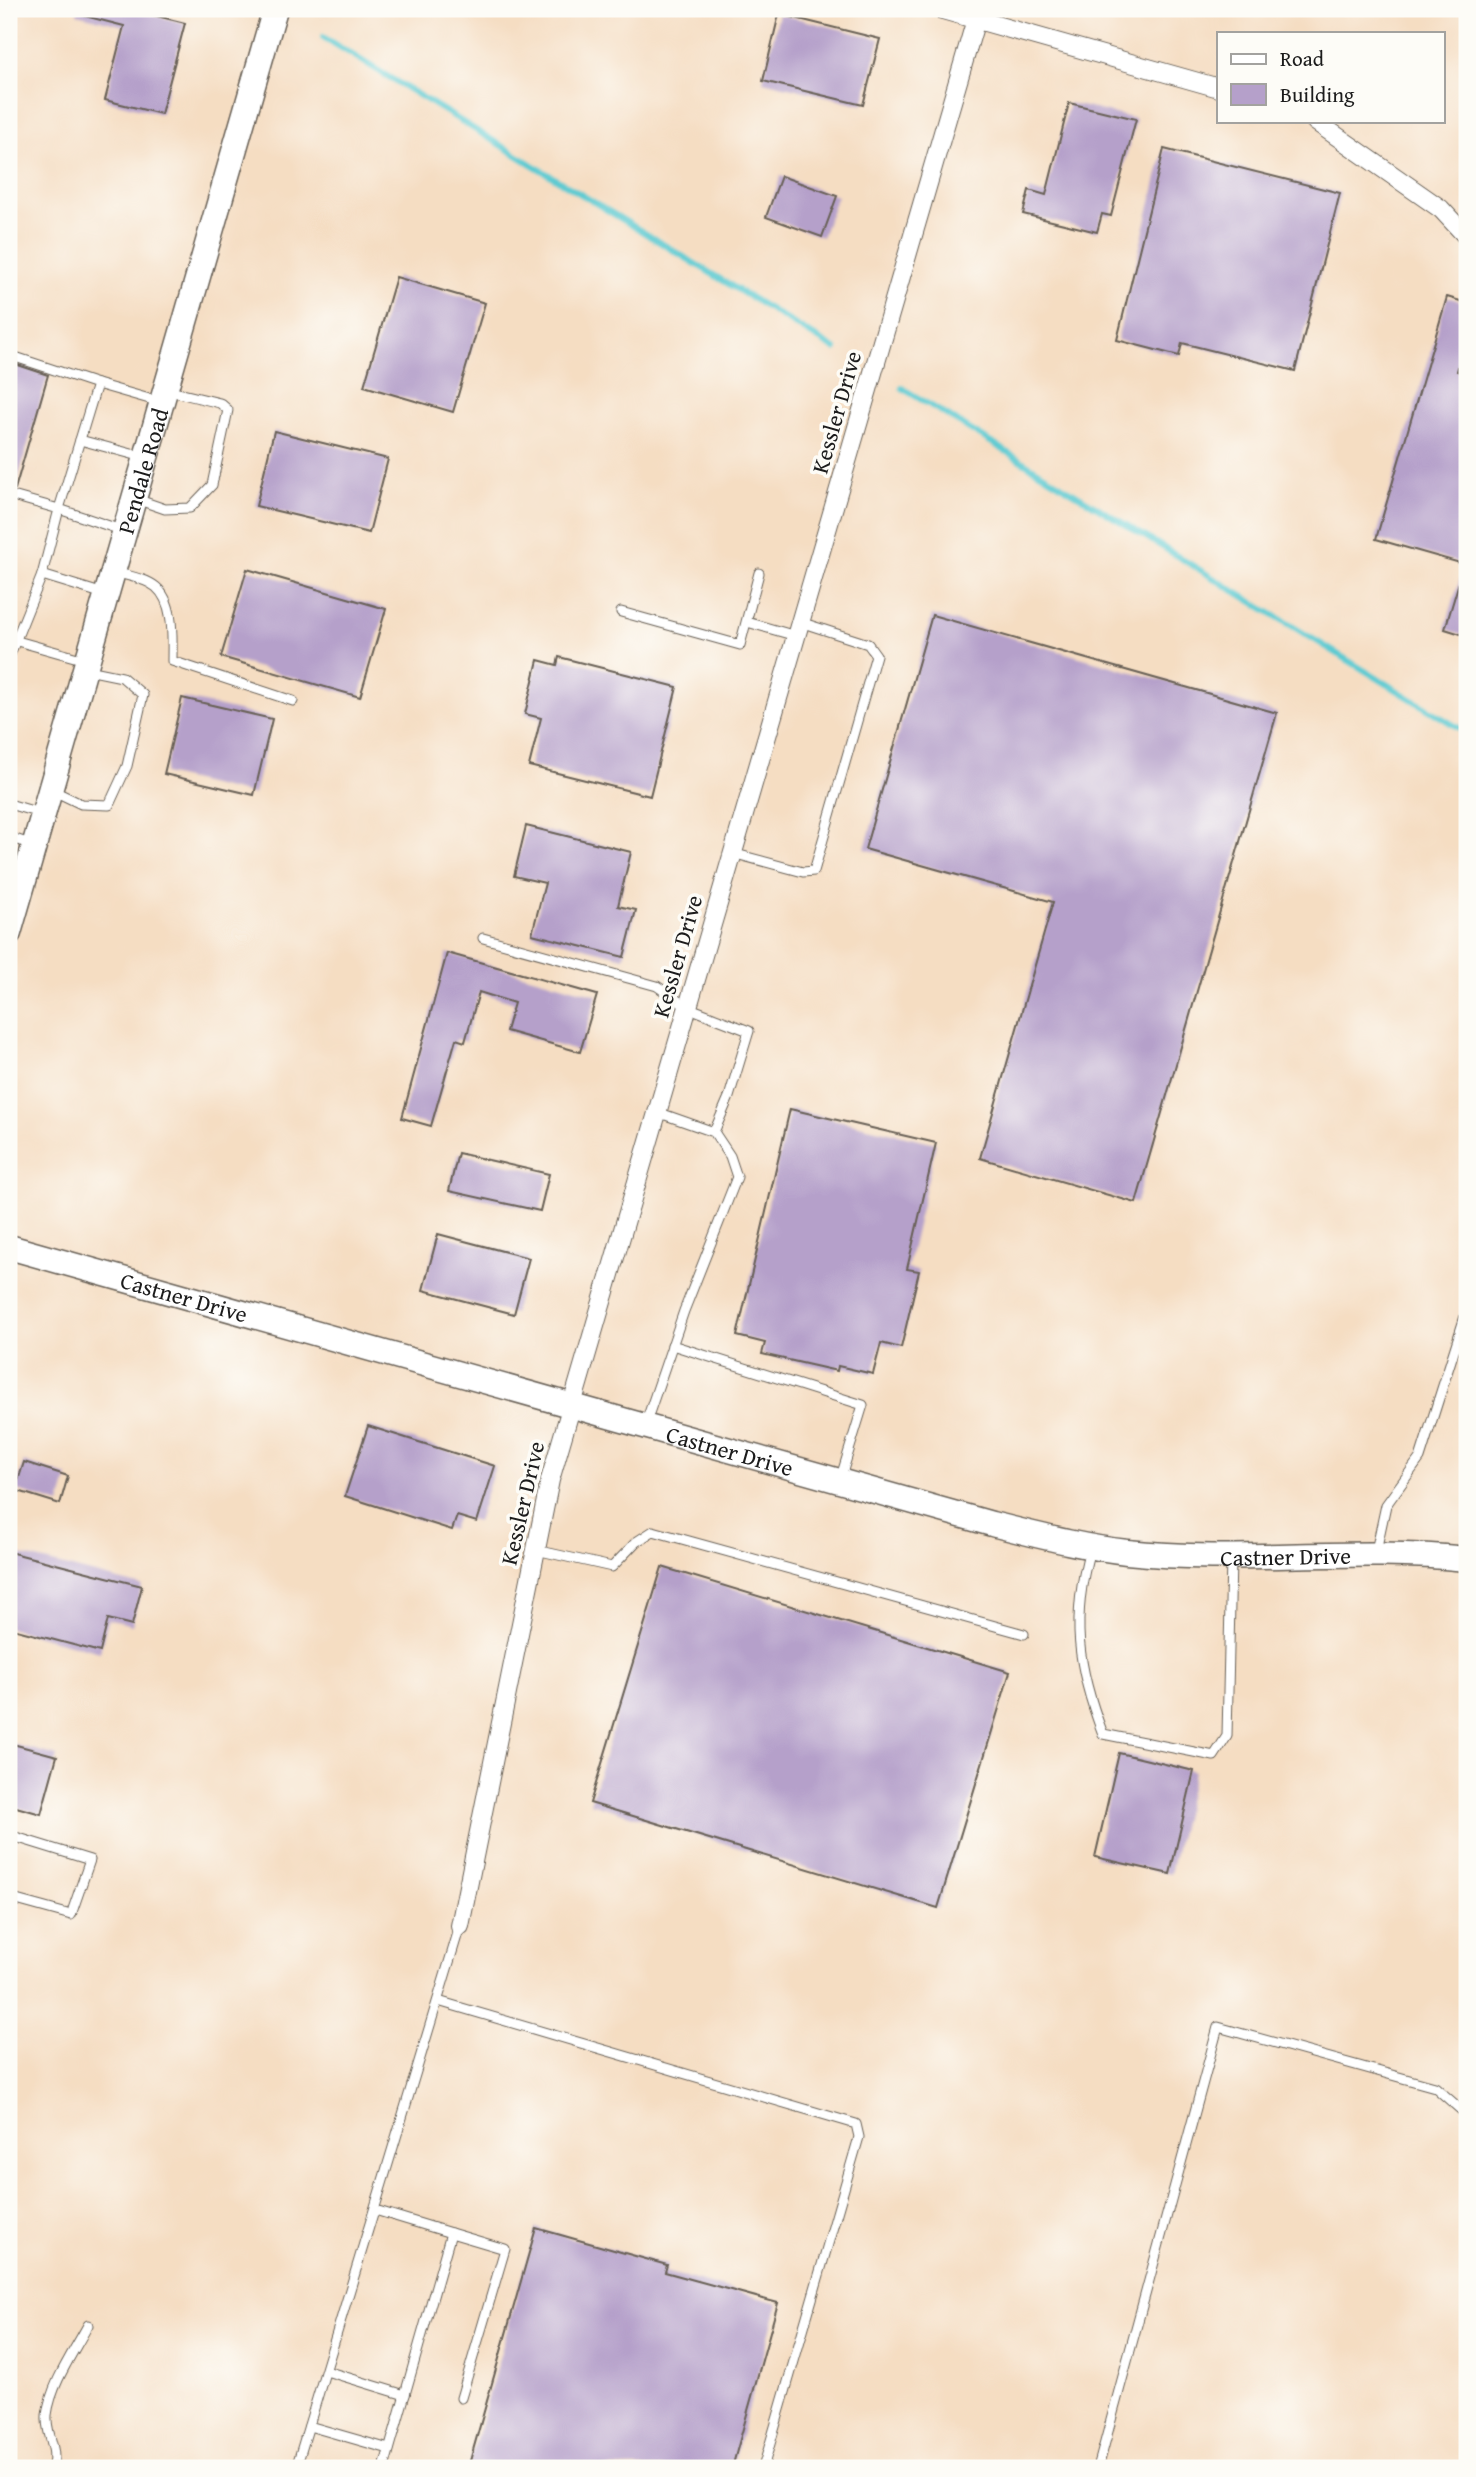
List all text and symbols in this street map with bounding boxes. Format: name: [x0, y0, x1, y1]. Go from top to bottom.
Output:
legend: [1217, 32, 1444, 122]
text: Road: [1280, 43, 1325, 74]
text: Building: [1280, 79, 1355, 110]
street label: Kessler Drive: [803, 347, 869, 477]
street label: Pendale Road: [108, 403, 176, 538]
street label: Kessler Drive: [644, 891, 710, 1021]
street label: Castner Drive: [117, 1263, 251, 1330]
street label: Castner Drive: [663, 1417, 797, 1484]
street label: Kessler Drive: [492, 1438, 552, 1568]
street label: Castner Drive: [1220, 1538, 1351, 1573]

